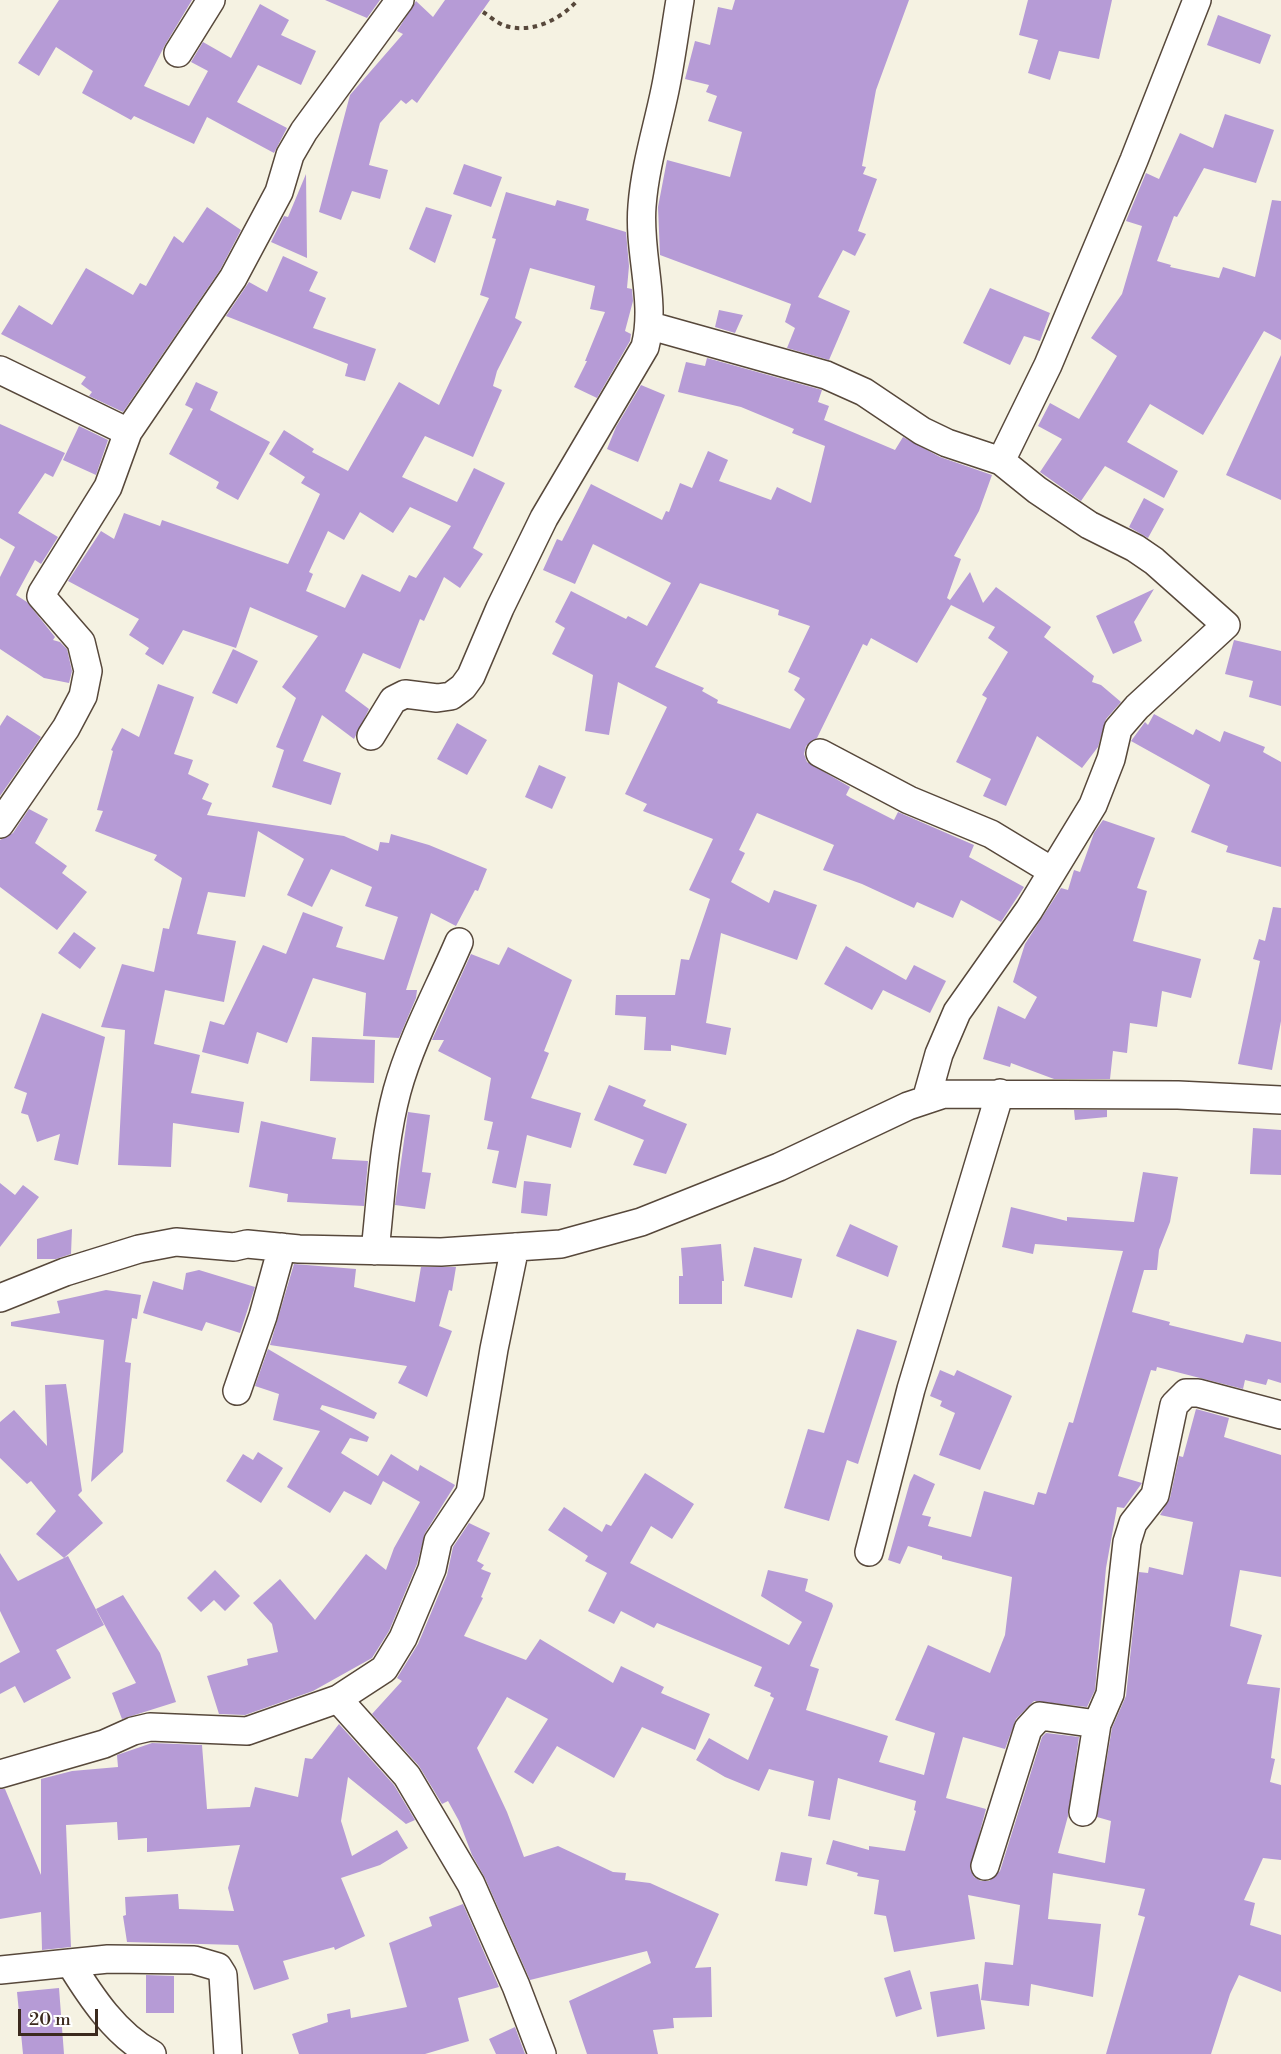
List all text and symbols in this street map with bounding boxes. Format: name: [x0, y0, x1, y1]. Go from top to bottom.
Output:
scale bar: [21, 1997, 100, 2035]
text: 20 m: [29, 2008, 71, 2031]

